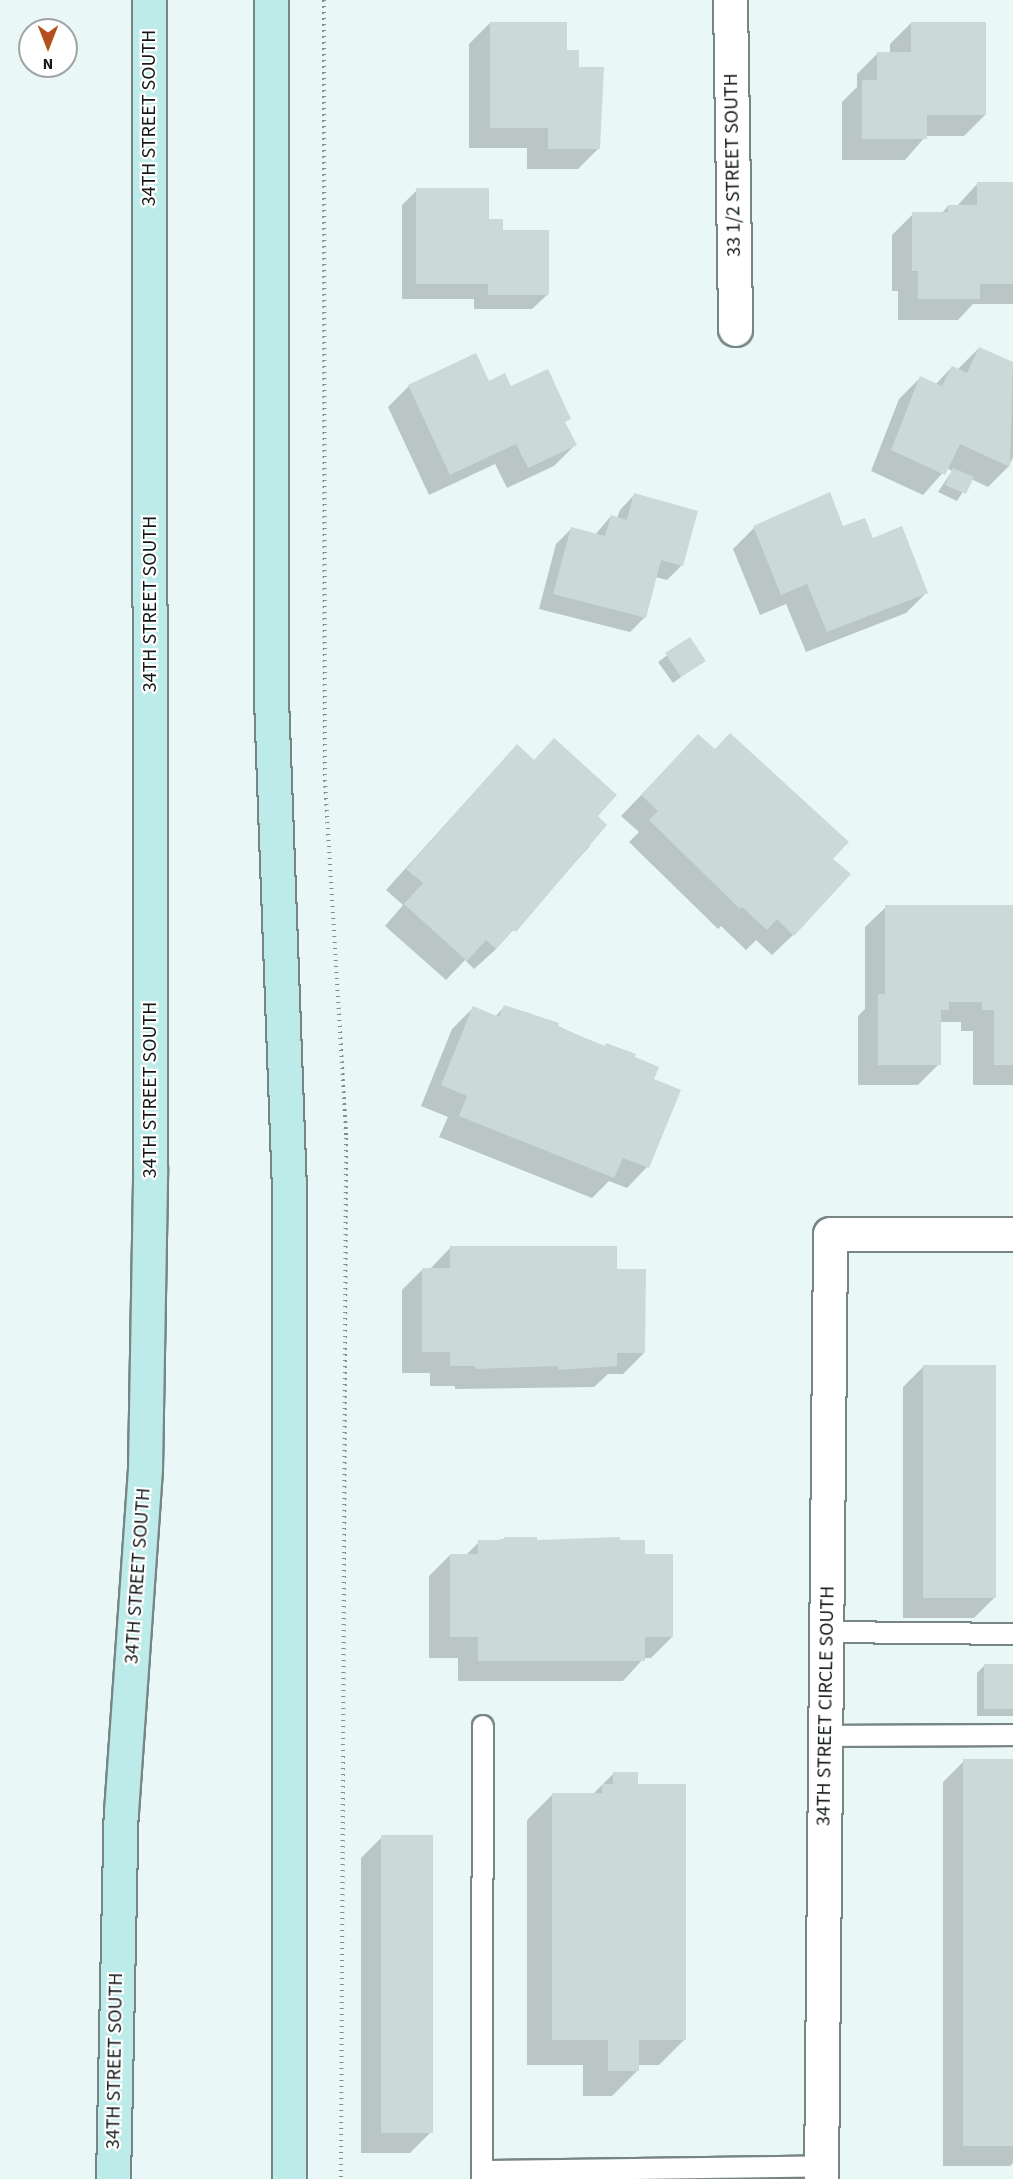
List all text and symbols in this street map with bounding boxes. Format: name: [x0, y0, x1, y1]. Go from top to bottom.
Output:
north arrow: [18, 18, 78, 78]
street label: 34TH STREET SOUTH: [137, 30, 161, 206]
text: N: [43, 53, 53, 75]
street label: 33 1/2 STREET SOUTH: [719, 73, 747, 257]
street label: 34TH STREET SOUTH: [138, 516, 162, 692]
street label: 34TH STREET SOUTH: [138, 1002, 162, 1178]
street label: 34TH STREET SOUTH: [120, 1487, 156, 1665]
street label: 34TH STREET CIRCLE SOUTH: [812, 1586, 840, 1826]
street label: 34TH STREET SOUTH: [101, 1973, 129, 2149]

